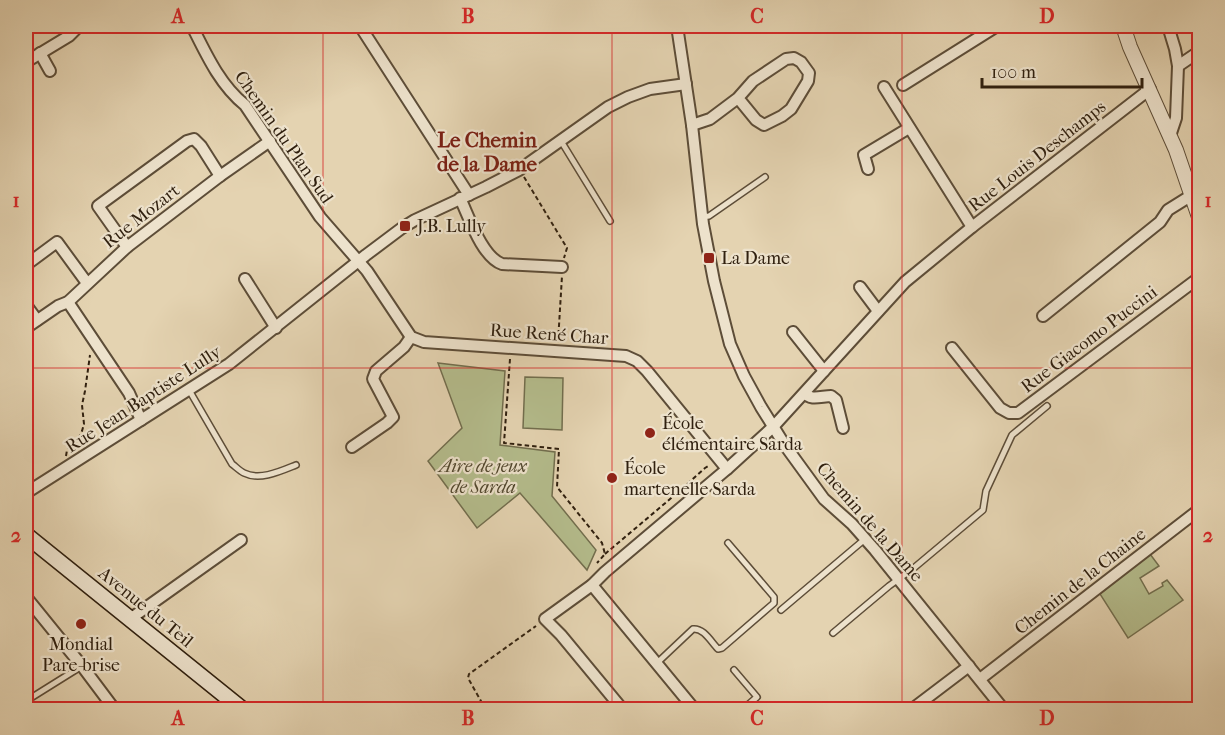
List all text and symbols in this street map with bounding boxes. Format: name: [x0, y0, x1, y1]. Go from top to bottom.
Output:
text: A: [170, 5, 186, 28]
text: B: [461, 5, 475, 28]
text: C: [750, 5, 764, 28]
text: D: [1039, 5, 1055, 28]
scale bar: [982, 51, 1142, 89]
text: 100 m: [991, 62, 1036, 83]
street label: Chemin du Plan Sud: [230, 67, 337, 208]
street label: Rue Louis Deschamps: [964, 96, 1110, 217]
district label: Le Chemin de la Dame: [437, 128, 538, 176]
street label: Rue Mozart: [99, 180, 184, 253]
text: 1: [12, 189, 20, 212]
text: 1: [1204, 189, 1212, 212]
place label: J.B. Lully: [415, 216, 487, 237]
marker: J.B. Lully: [398, 219, 412, 233]
place label: La Dame: [721, 248, 790, 269]
marker: La Dame: [702, 251, 716, 265]
street label: Rue Giacomo Puccini: [1017, 281, 1162, 397]
street label: Rue René Char: [489, 320, 609, 349]
street label: Rue Jean Baptiste Lully: [62, 341, 226, 458]
place label: École élémentaire Sarda: [662, 412, 803, 455]
marker: École élémentaire Sarda: [643, 426, 657, 440]
park label: Aire de jeux de Sarda: [437, 456, 528, 498]
place label: École martenelle Sarda: [624, 457, 756, 500]
street label: Chemin de la Dame: [812, 458, 927, 586]
marker: École martenelle Sarda: [605, 471, 619, 485]
text: 2: [11, 524, 21, 547]
street label: Chemin de la Chaine: [1011, 524, 1150, 639]
text: 2: [1203, 524, 1213, 547]
street label: Avenue du Teil: [93, 562, 197, 652]
marker: Mondial Pare-brise: [74, 617, 88, 631]
place label: Mondial Pare-brise: [42, 634, 120, 676]
text: A: [170, 707, 186, 730]
text: B: [461, 707, 475, 730]
text: C: [750, 707, 764, 730]
text: D: [1039, 707, 1055, 730]

